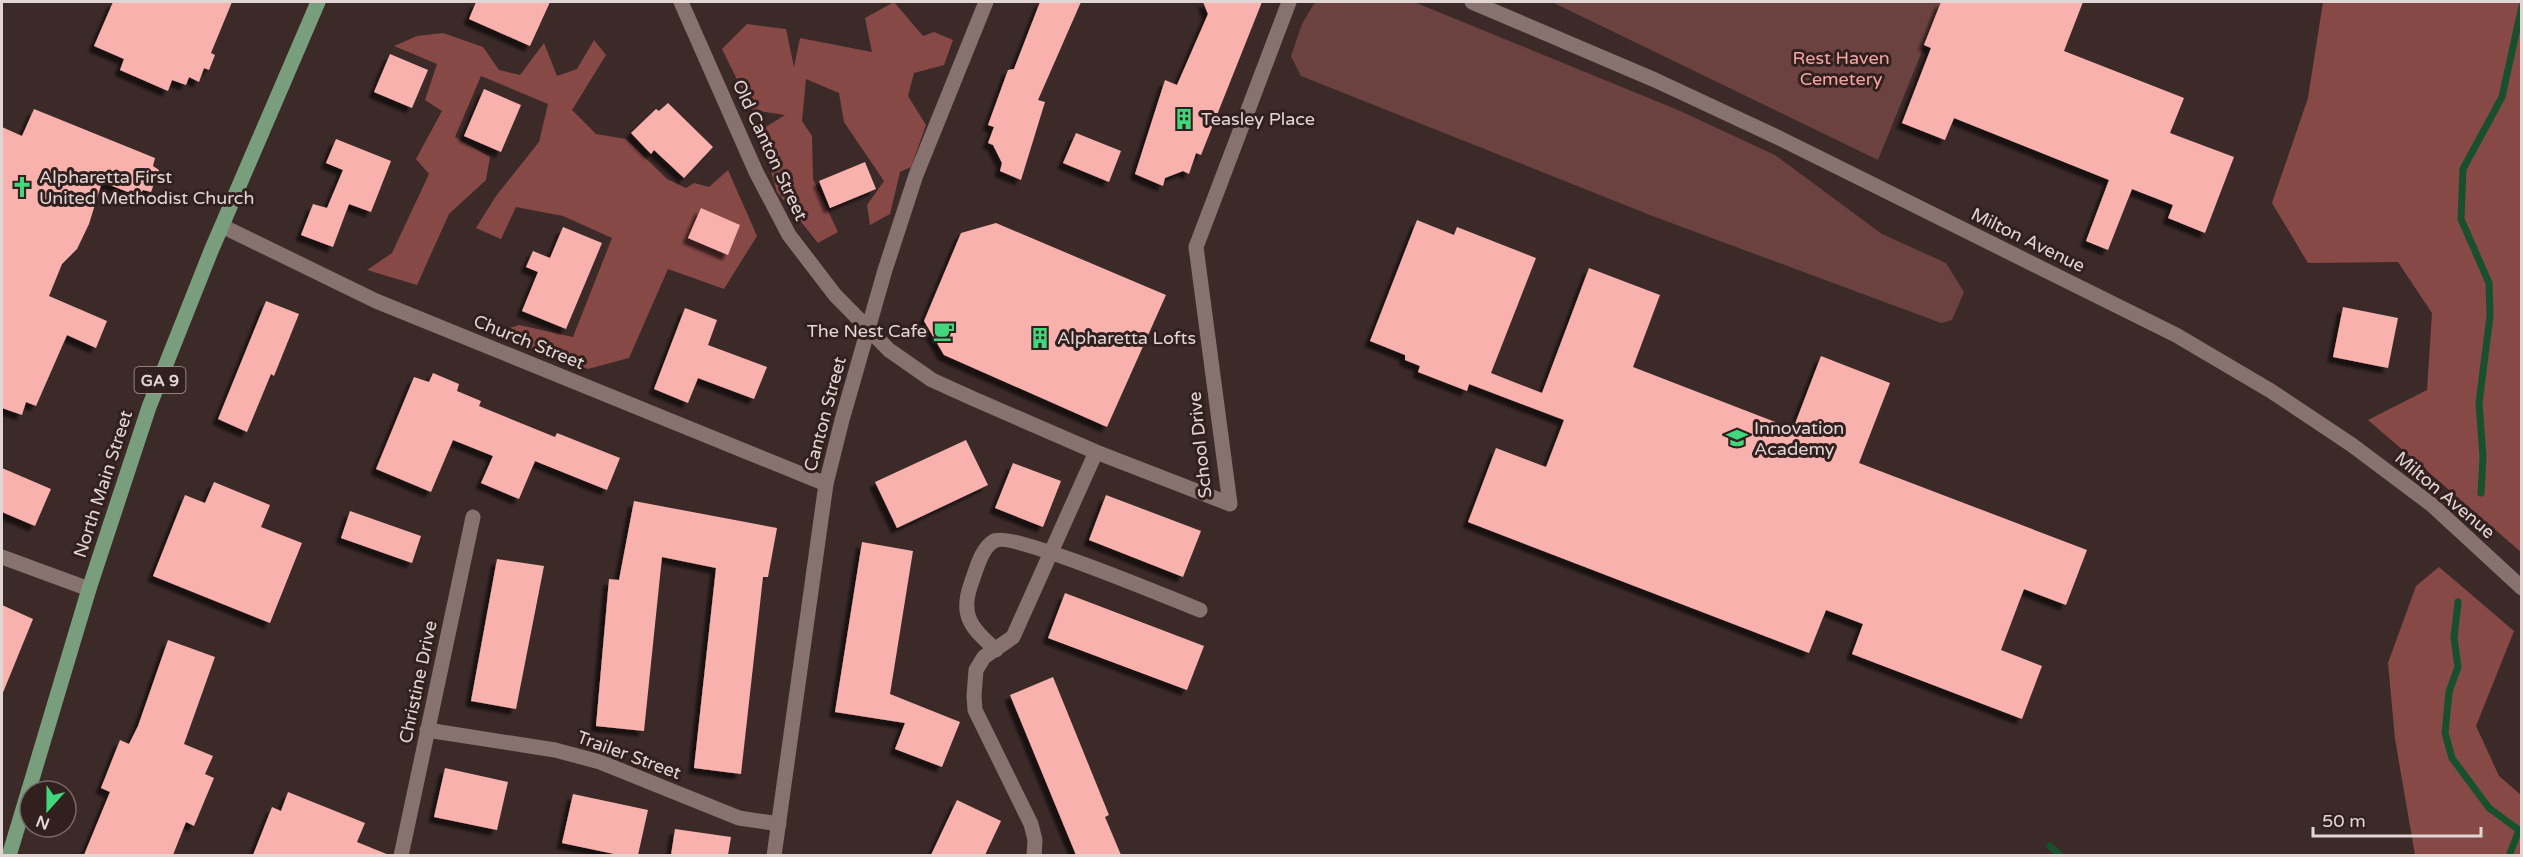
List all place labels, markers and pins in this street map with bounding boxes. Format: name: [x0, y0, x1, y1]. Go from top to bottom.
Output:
building icon: Teasley Place: [1172, 107, 1196, 131]
place label: Teasley Place: [1201, 108, 1315, 130]
place label: Alpharetta First United Methodist Church: [39, 166, 254, 209]
church icon: Alpharetta First United Methodist Church: [10, 175, 34, 199]
cafe icon: The Nest Cafe: [932, 319, 956, 343]
place label: The Nest Cafe: [807, 320, 927, 342]
building icon: Alpharetta Lofts: [1028, 326, 1052, 350]
place label: Alpharetta Lofts: [1057, 327, 1196, 349]
place label: Innovation Academy: [1754, 417, 1844, 460]
school or university icon: Innovation Academy: [1725, 426, 1749, 450]

